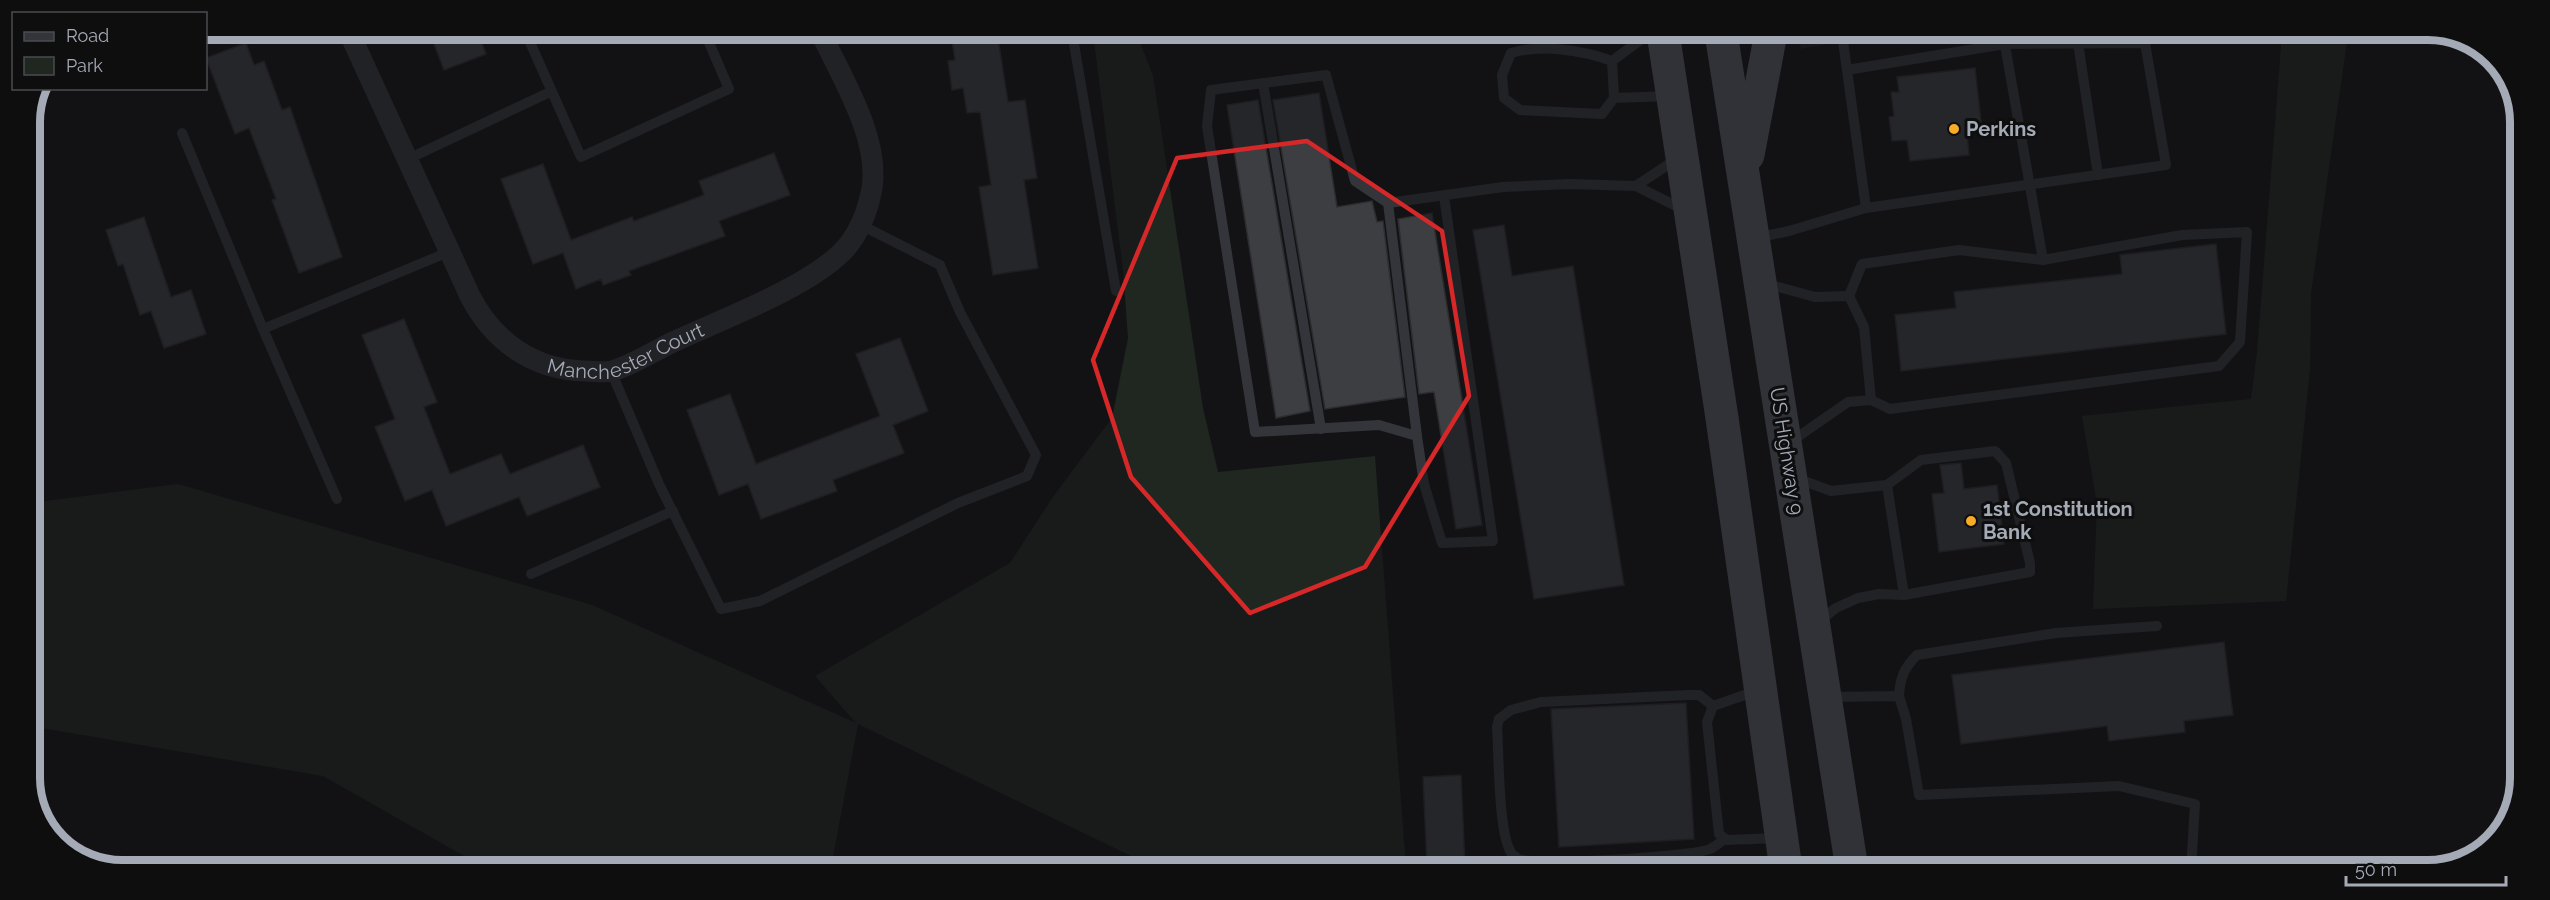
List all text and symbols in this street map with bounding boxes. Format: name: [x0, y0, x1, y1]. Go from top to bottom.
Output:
legend: [12, 12, 207, 90]
text: Road: [66, 25, 109, 46]
text: Park: [66, 55, 103, 76]
place label: Perkins: [1966, 117, 2036, 141]
marker: Perkins: [1947, 122, 1961, 136]
street label: Manchester Court: [545, 318, 708, 384]
street label: US Highway 9: [1765, 385, 1809, 517]
place label: 1st Constitution Bank: [1983, 497, 2133, 544]
marker: 1st Constitution Bank: [1964, 514, 1978, 528]
scale bar: [2346, 849, 2506, 887]
text: 50 m: [2355, 859, 2397, 880]

